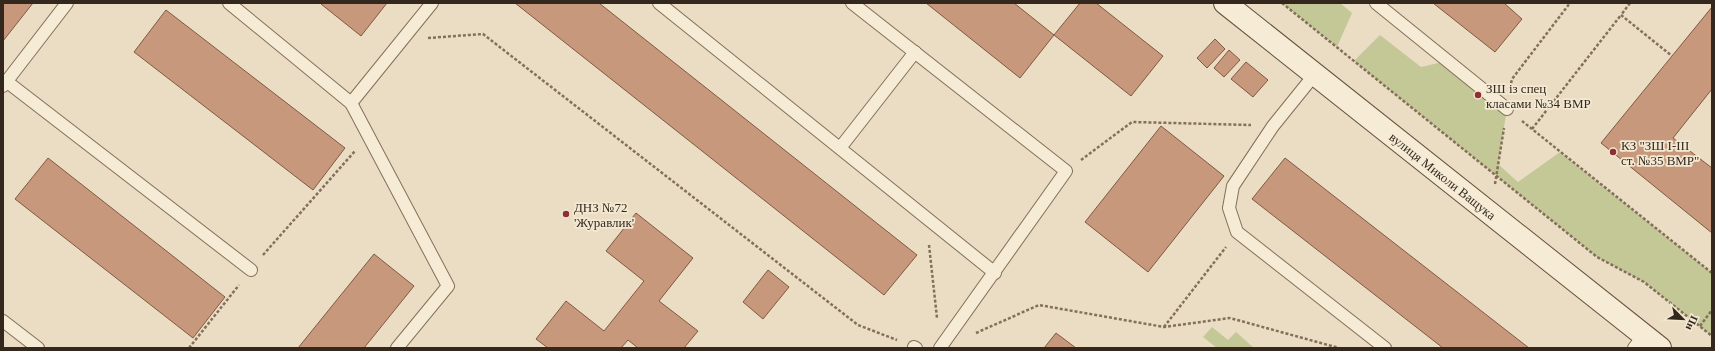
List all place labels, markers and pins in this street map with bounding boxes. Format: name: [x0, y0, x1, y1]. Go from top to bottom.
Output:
place label: ЗШ із спец класами №34 ВМР: [1486, 81, 1591, 111]
marker: ЗШ із спец класами №34 ВМР: [1473, 90, 1483, 100]
place label: КЗ "ЗШ І-ІІІ ст. №35 ВМР": [1621, 138, 1699, 168]
marker: КЗ "ЗШ І-ІІІ ст. №35 ВМР": [1608, 147, 1618, 157]
place label: ДНЗ №72 'Журавлик': [574, 200, 634, 230]
marker: ДНЗ №72 'Журавлик': [561, 209, 571, 219]

